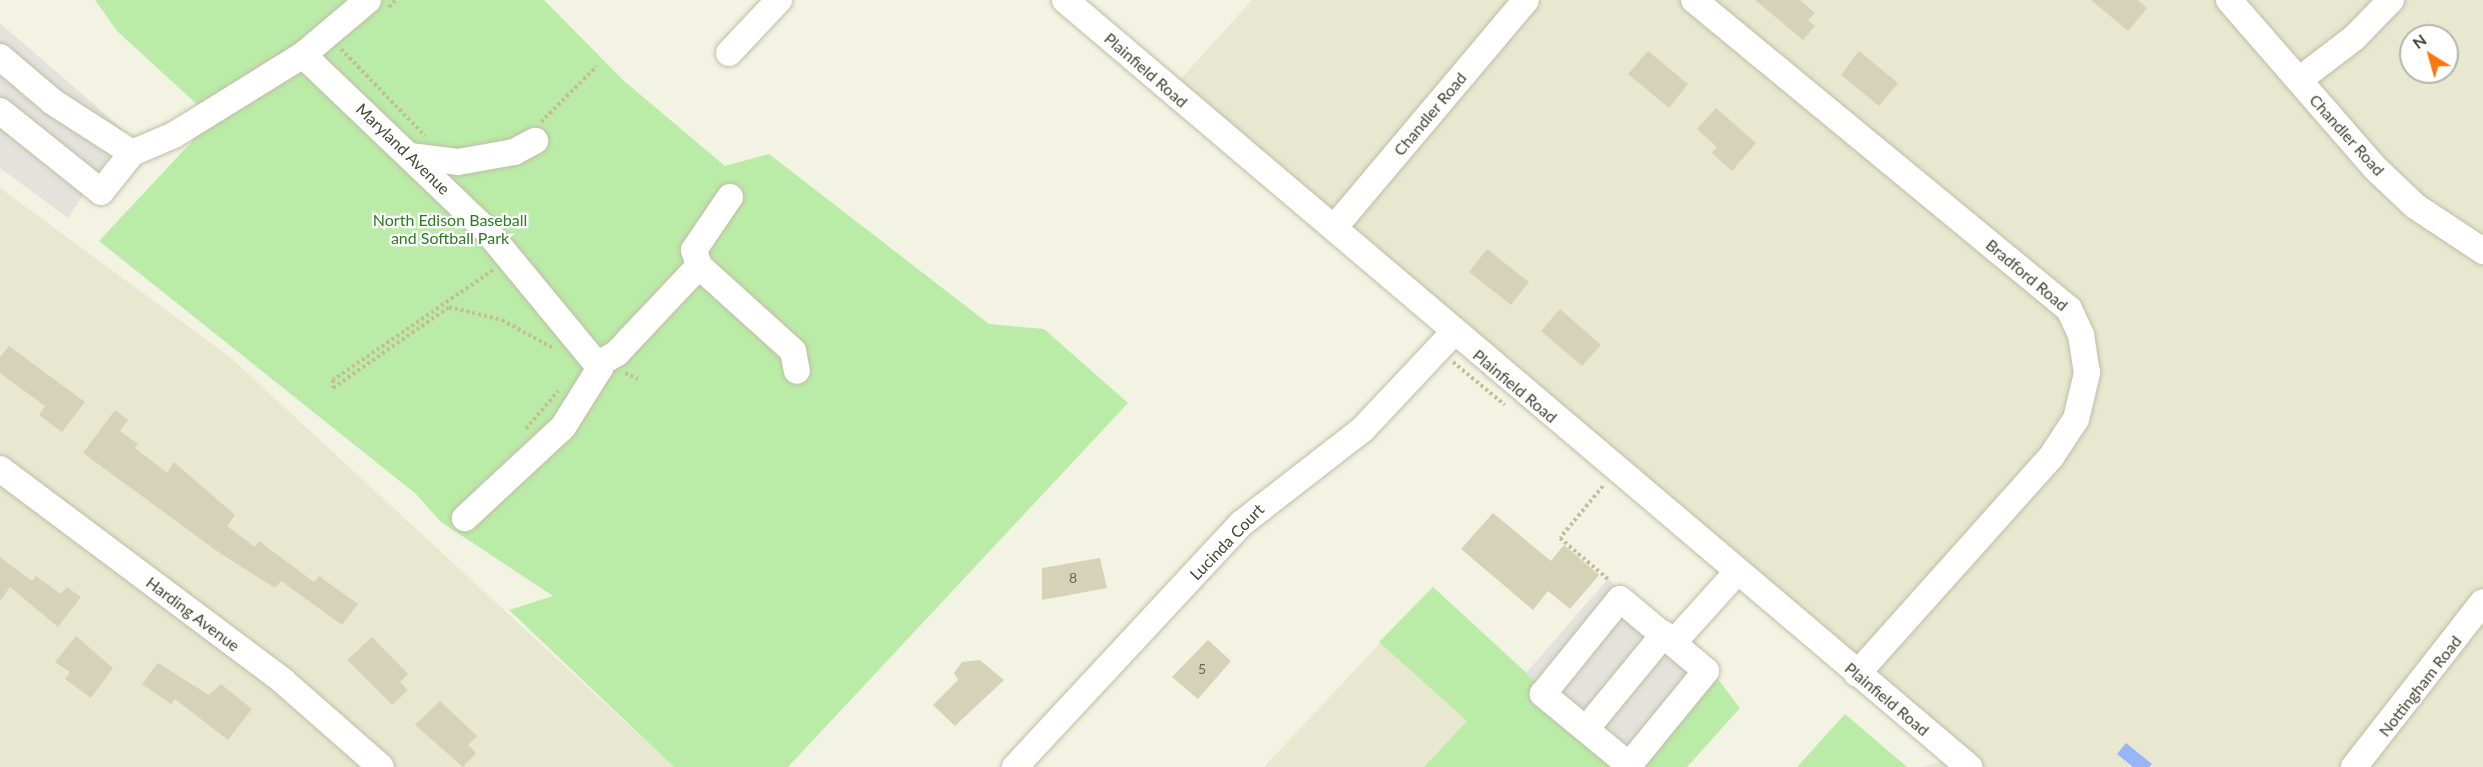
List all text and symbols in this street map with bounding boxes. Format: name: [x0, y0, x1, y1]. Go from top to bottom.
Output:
north arrow: [2399, 24, 2459, 84]
street label: Plainfield Road: [1101, 29, 1191, 111]
text: N: [2408, 30, 2430, 52]
street label: Chandler Road: [1390, 68, 1470, 160]
street label: Chandler Road: [2305, 90, 2389, 180]
street label: Maryland Avenue: [352, 99, 454, 199]
park label: North Edison Baseball and Softball Park: [373, 210, 527, 248]
street label: Bradford Road: [1982, 235, 2072, 315]
street label: Plainfield Road: [1469, 345, 1561, 427]
street label: Lucinda Court: [1186, 500, 1268, 584]
house number: 8: [1069, 570, 1077, 586]
street label: Harding Avenue: [142, 572, 244, 656]
street label: Nottingham Road: [2375, 632, 2465, 740]
street label: Plainfield Road: [1841, 658, 1933, 740]
house number: 5: [1198, 661, 1206, 677]

